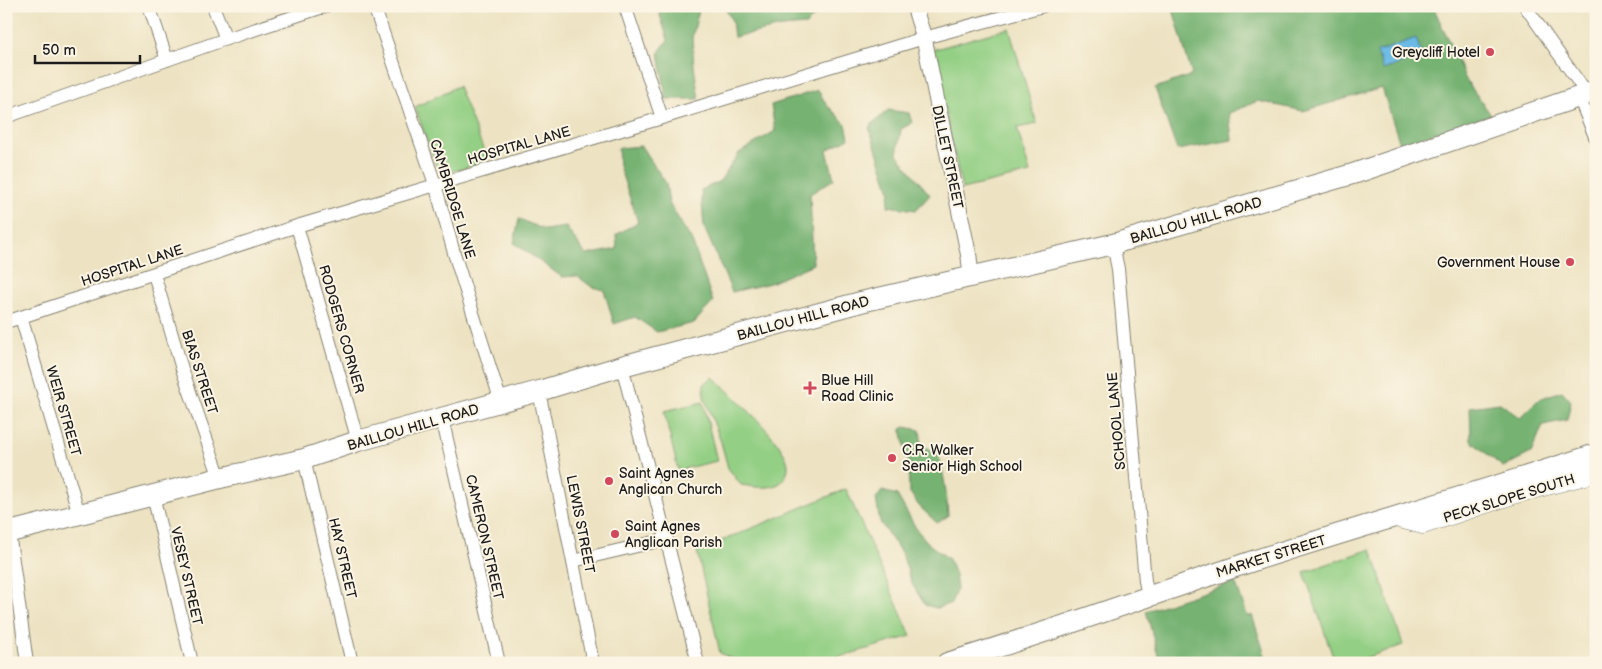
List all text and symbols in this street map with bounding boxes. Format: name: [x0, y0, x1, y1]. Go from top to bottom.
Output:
scale bar: [35, 32, 140, 64]
text: 50 m: [42, 41, 76, 60]
place label: Greycliff Hotel: [1392, 44, 1480, 61]
marker: Greycliff Hotel: [1484, 46, 1496, 58]
street label: DILLET STREET: [928, 104, 967, 211]
street label: HOSPITAL LANE: [466, 123, 573, 168]
street label: CAMBRIDGE LANE: [426, 137, 479, 261]
street label: BAILLOU HILL ROAD: [1128, 194, 1264, 247]
street label: HOSPITAL LANE: [79, 241, 185, 290]
place label: Government House: [1437, 254, 1560, 271]
marker: Government House: [1564, 256, 1576, 268]
street label: RODGERS CORNER: [315, 263, 368, 395]
street label: BAILLOU HILL ROAD: [735, 293, 871, 344]
street label: BIAS STREET: [178, 328, 221, 417]
street label: WEIR STREET: [42, 364, 85, 459]
street label: SCHOOL LANE: [1104, 371, 1129, 471]
place label: Blue Hill Road Clinic: [821, 372, 894, 405]
marker: Blue Hill Road Clinic: [803, 381, 817, 395]
street label: BAILLOU HILL ROAD: [345, 401, 481, 454]
place label: C.R. Walker Senior High School: [902, 442, 1022, 475]
marker: C.R. Walker Senior High School: [886, 452, 898, 464]
place label: Saint Agnes Anglican Church: [619, 465, 723, 498]
street label: PECK SLOPE SOUTH: [1441, 470, 1577, 527]
street label: CAMERON STREET: [462, 473, 507, 602]
street label: LEWIS STREET: [563, 473, 598, 575]
marker: Saint Agnes Anglican Church: [603, 475, 615, 487]
street label: HAY STREET: [325, 516, 360, 601]
place label: Saint Agnes Anglican Parish: [625, 518, 722, 551]
street label: VESEY STREET: [167, 525, 206, 628]
marker: Saint Agnes Anglican Parish: [609, 528, 621, 540]
street label: MARKET STREET: [1214, 531, 1329, 581]

